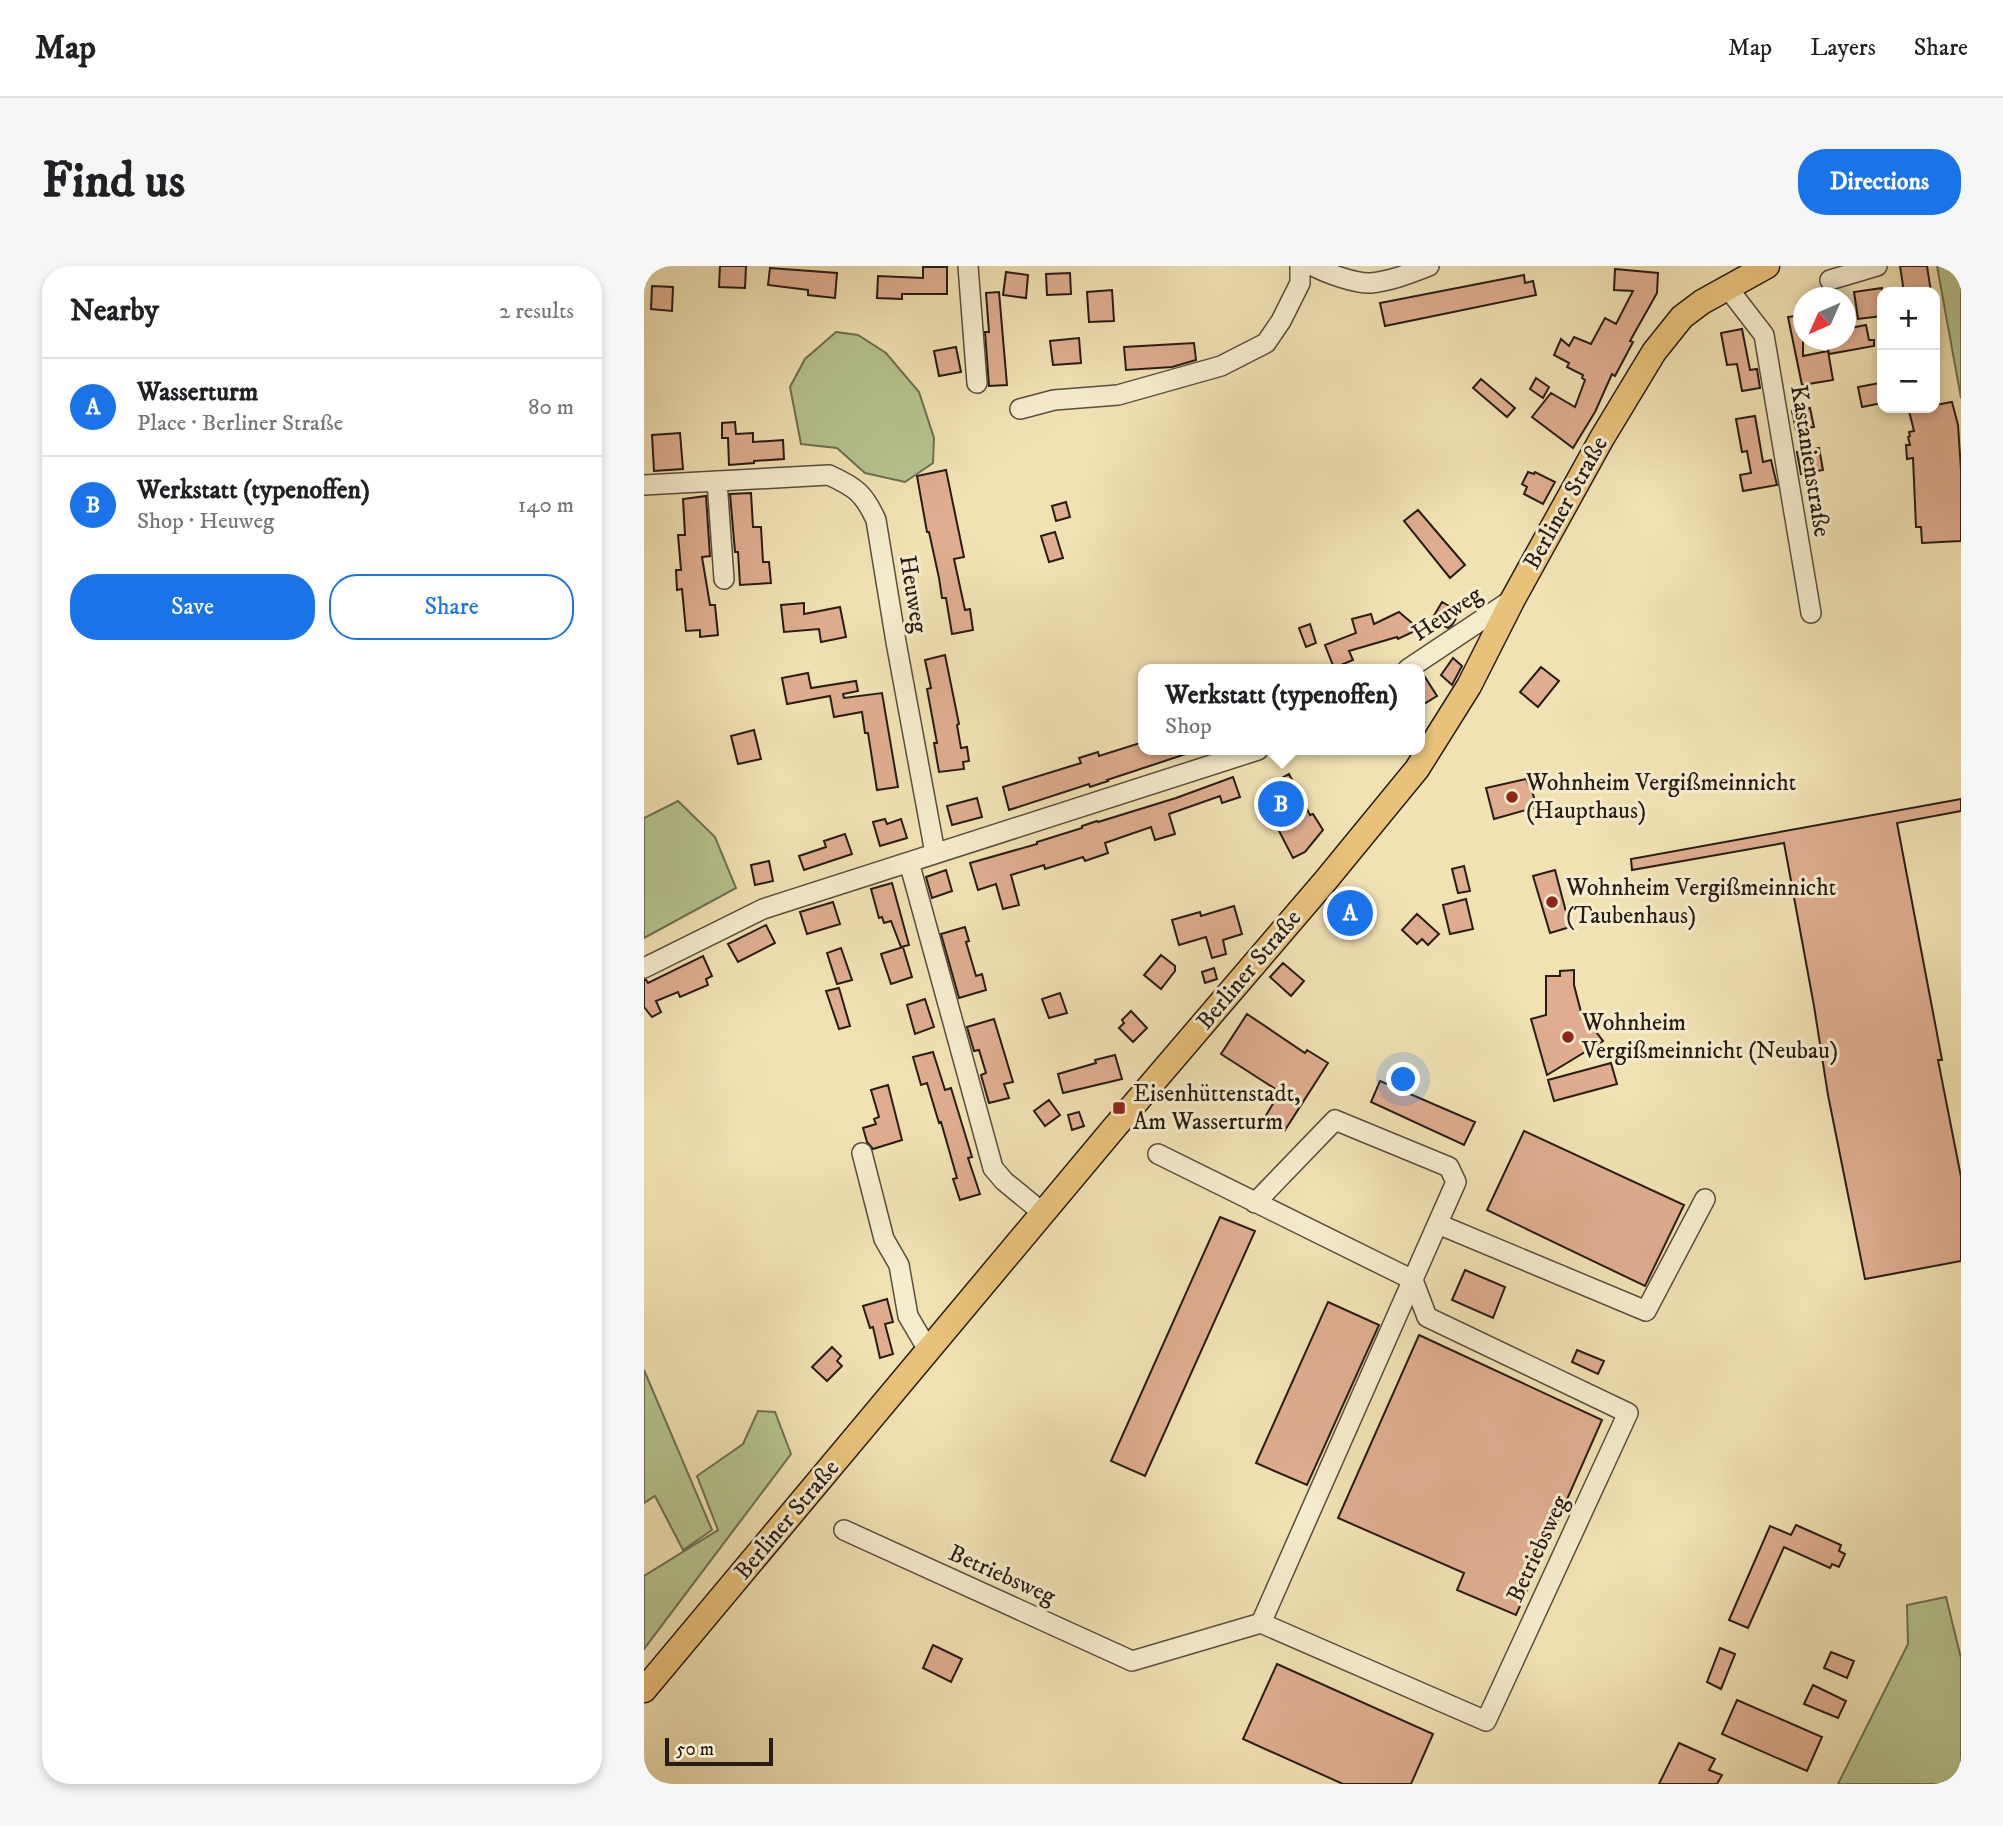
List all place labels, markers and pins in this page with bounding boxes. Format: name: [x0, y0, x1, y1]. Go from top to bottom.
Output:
place label: Wohnheim Vergißmeinnicht (Haupthaus): [1525, 768, 1797, 826]
pin: B: [1258, 778, 1304, 830]
marker: Wohnheim Vergißmeinnicht (Haupthaus): [1504, 789, 1520, 805]
place label: Wohnheim Vergißmeinnicht (Taubenhaus): [1565, 873, 1837, 931]
pin: A: [1327, 887, 1373, 939]
marker: Wohnheim Vergißmeinnicht (Taubenhaus): [1544, 894, 1560, 910]
place label: Wohnheim Vergißmeinnicht (Neubau): [1581, 1008, 1838, 1066]
marker: Wohnheim Vergißmeinnicht (Neubau): [1560, 1029, 1576, 1045]
place label: Eisenhüttenstadt, Am Wasserturm: [1133, 1079, 1301, 1137]
marker: Eisenhüttenstadt, Am Wasserturm: [1111, 1100, 1127, 1116]

